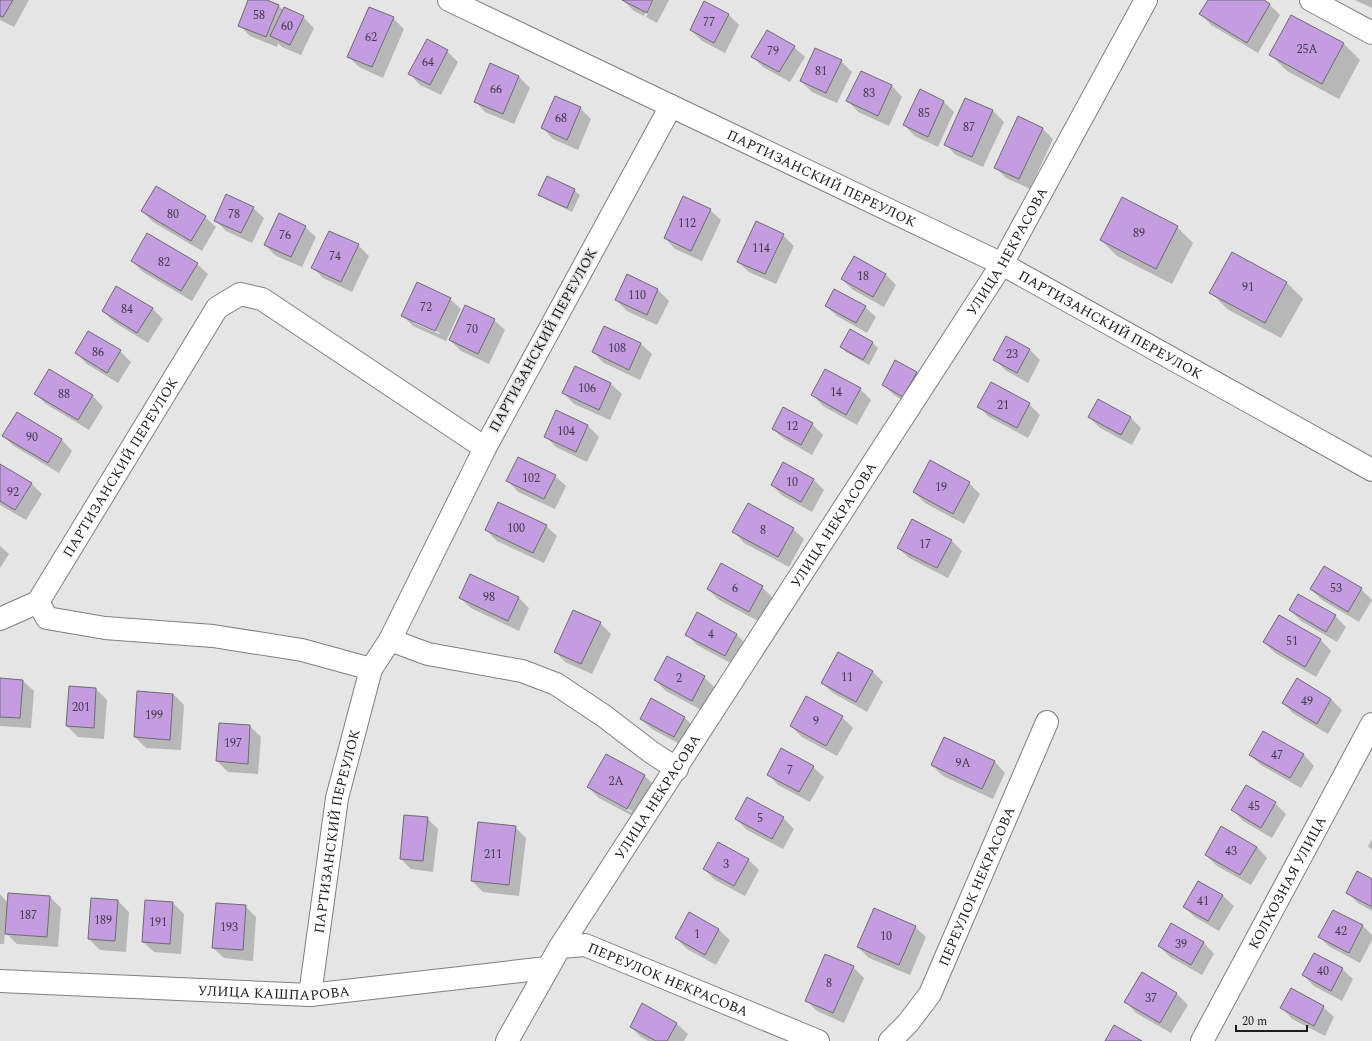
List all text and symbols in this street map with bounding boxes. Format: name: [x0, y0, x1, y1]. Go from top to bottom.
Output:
house number: 58: [253, 6, 265, 25]
house number: 77: [703, 13, 715, 32]
house number: 60: [281, 17, 293, 36]
house number: 62: [365, 28, 377, 47]
house number: 25А: [1296, 40, 1318, 59]
house number: 79: [767, 42, 779, 61]
house number: 64: [422, 53, 434, 72]
house number: 81: [815, 62, 827, 81]
house number: 66: [490, 80, 502, 99]
house number: 83: [863, 84, 875, 103]
house number: 85: [918, 104, 930, 123]
house number: 68: [555, 109, 567, 128]
house number: 87: [963, 118, 975, 137]
street label: ПАРТИЗАНСКИЙ ПЕРЕУЛОК: [723, 124, 920, 232]
street label: УЛИЦА НЕКРАСОВА: [961, 183, 1053, 319]
house number: 80: [167, 205, 179, 224]
house number: 78: [228, 205, 240, 224]
house number: 112: [678, 214, 696, 233]
house number: 89: [1133, 224, 1145, 243]
house number: 76: [279, 226, 291, 245]
house number: 114: [752, 239, 770, 258]
street label: ПАРТИЗАНСКИЙ ПЕРЕУЛОК: [484, 244, 602, 436]
house number: 74: [329, 247, 341, 266]
house number: 82: [158, 253, 170, 272]
street label: ПАРТИЗАНСКИЙ ПЕРЕУЛОК: [1015, 265, 1206, 384]
house number: 18: [857, 267, 869, 286]
house number: 91: [1242, 278, 1254, 297]
house number: 110: [628, 286, 646, 305]
house number: 72: [420, 298, 432, 317]
house number: 84: [121, 300, 133, 319]
house number: 70: [466, 320, 478, 339]
house number: 108: [608, 339, 626, 358]
house number: 86: [92, 343, 104, 362]
house number: 23: [1006, 345, 1018, 364]
street label: ПАРТИЗАНСКИЙ ПЕРЕУЛОК: [57, 373, 183, 561]
house number: 106: [578, 379, 596, 398]
house number: 14: [830, 383, 842, 402]
house number: 88: [58, 385, 70, 404]
house number: 21: [997, 396, 1009, 415]
house number: 12: [786, 417, 798, 436]
house number: 104: [557, 422, 575, 441]
house number: 90: [26, 428, 38, 447]
street label: УЛИЦА НЕКРАСОВА: [785, 457, 882, 591]
house number: 102: [522, 469, 540, 488]
house number: 10: [786, 473, 798, 492]
house number: 19: [935, 478, 947, 497]
house number: 92: [7, 483, 19, 502]
house number: 100: [507, 519, 525, 538]
house number: 8: [760, 521, 766, 540]
house number: 17: [919, 535, 931, 554]
house number: 6: [732, 579, 738, 598]
house number: 53: [1330, 579, 1342, 598]
house number: 98: [483, 588, 495, 607]
house number: 4: [708, 625, 714, 644]
house number: 51: [1286, 632, 1298, 651]
house number: 11: [841, 668, 853, 687]
house number: 2: [676, 669, 682, 688]
house number: 49: [1301, 692, 1313, 711]
house number: 201: [72, 698, 90, 717]
house number: 199: [145, 706, 163, 725]
house number: 9: [813, 712, 819, 731]
street label: ПАРТИЗАНСКИЙ ПЕРЕУЛОК: [308, 727, 365, 935]
street label: УЛИЦА НЕКРАСОВА: [609, 729, 706, 863]
house number: 197: [224, 734, 242, 753]
house number: 47: [1271, 746, 1283, 765]
house number: 9А: [955, 754, 971, 773]
house number: 7: [787, 761, 793, 780]
house number: 2А: [608, 772, 624, 791]
house number: 45: [1248, 797, 1260, 816]
street label: ПЕРЕУЛОК НЕКРАСОВА: [933, 803, 1020, 969]
house number: 5: [757, 809, 763, 828]
street label: КОЛХОЗНАЯ УЛИЦА: [1243, 812, 1332, 953]
house number: 43: [1225, 842, 1237, 861]
house number: 211: [484, 845, 502, 864]
house number: 3: [723, 855, 729, 874]
house number: 41: [1197, 892, 1209, 911]
house number: 187: [19, 906, 37, 925]
house number: 189: [94, 911, 112, 930]
house number: 191: [149, 913, 167, 932]
house number: 193: [220, 918, 238, 937]
house number: 42: [1335, 922, 1347, 941]
house number: 1: [694, 925, 700, 944]
house number: 10: [880, 927, 892, 946]
house number: 39: [1175, 935, 1187, 954]
street label: ПЕРЕУЛОК НЕКРАСОВА: [585, 937, 752, 1022]
house number: 40: [1317, 962, 1329, 981]
house number: 8: [826, 974, 832, 993]
street label: УЛИЦА КАШПАРОВА: [197, 979, 351, 1006]
house number: 37: [1145, 989, 1157, 1008]
scale bar: [1236, 1007, 1307, 1033]
text: 20 m: [1242, 1012, 1267, 1031]

